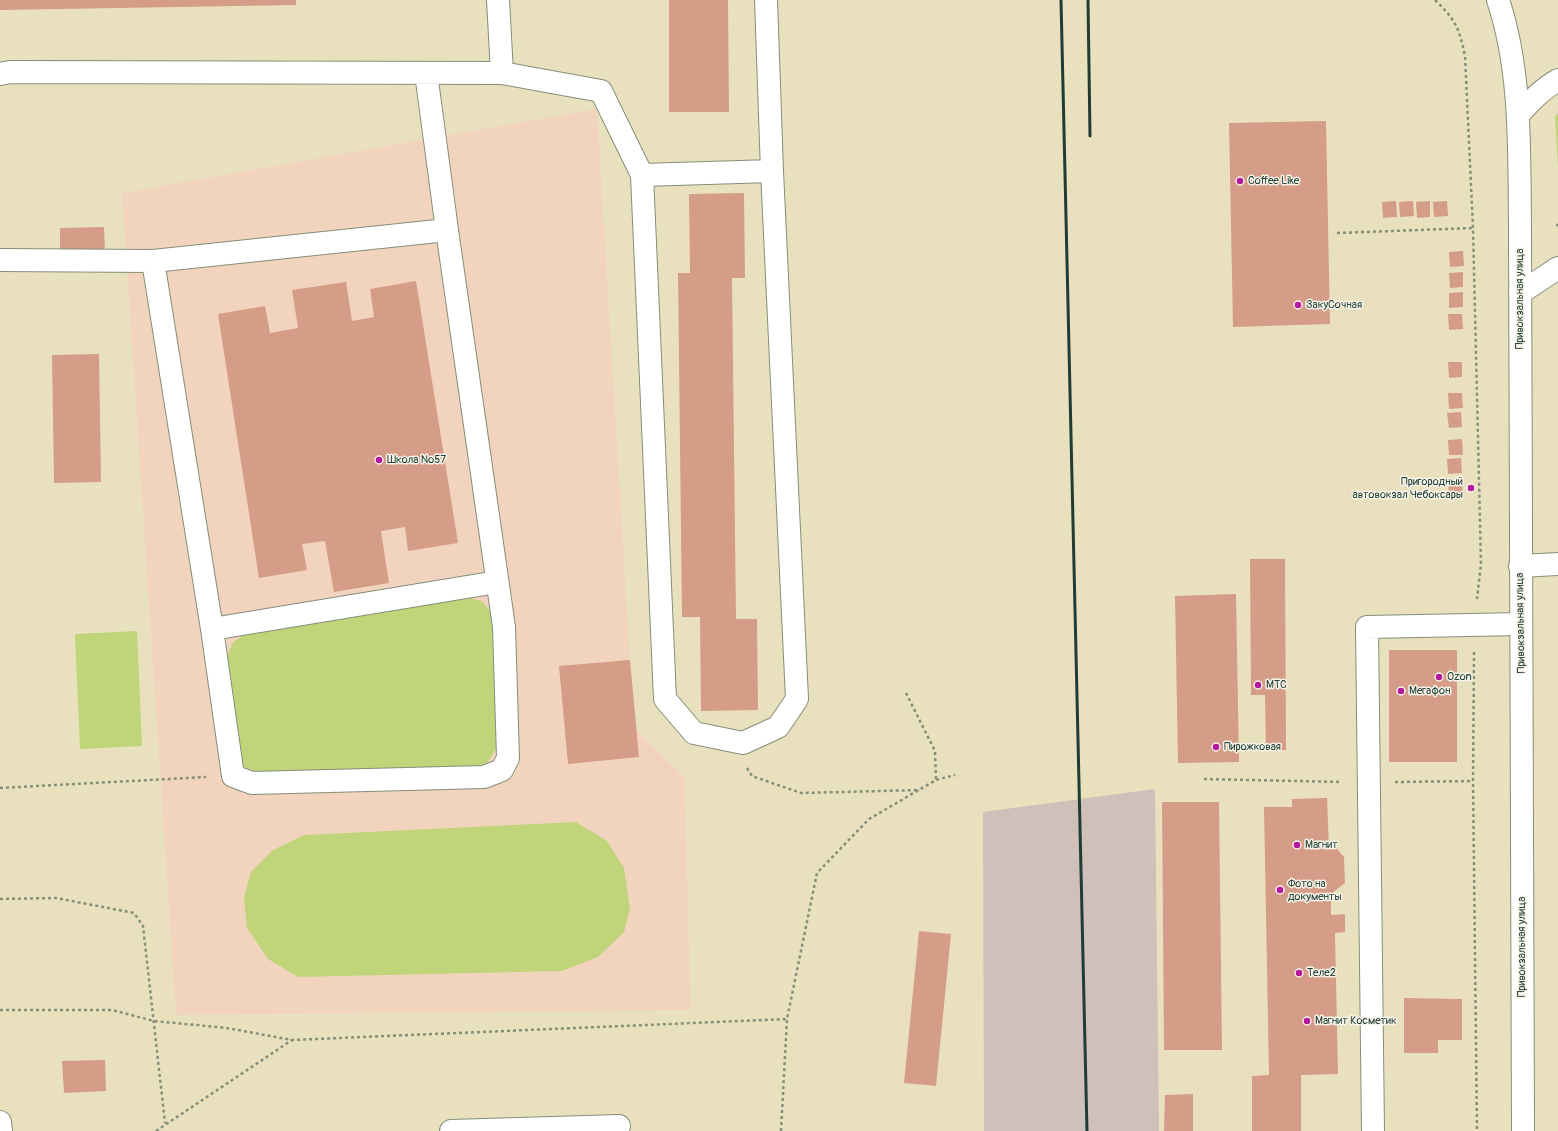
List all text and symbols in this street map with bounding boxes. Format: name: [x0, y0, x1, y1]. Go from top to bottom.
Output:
place label: Coffee Like: [1248, 174, 1299, 188]
marker: Coffee Like: [1235, 176, 1245, 186]
street label: Привокзальная улица: [1513, 249, 1527, 349]
place label: ЗакуСочная: [1306, 298, 1362, 312]
marker: ЗакуСочная: [1293, 300, 1303, 310]
place label: Школа №57: [387, 453, 446, 467]
marker: Школа №57: [374, 455, 384, 465]
place label: Пригородный автовокзал Чебоксары: [1353, 475, 1463, 501]
marker: Пригородный автовокзал Чебоксары: [1466, 483, 1476, 493]
street label: Привокзальная улица: [1514, 573, 1528, 673]
place label: Ozon: [1447, 670, 1472, 684]
marker: Ozon: [1434, 672, 1444, 682]
place label: МТС: [1266, 678, 1287, 692]
marker: МТС: [1253, 680, 1263, 690]
place label: Мегафон: [1409, 684, 1450, 698]
marker: Мегафон: [1396, 686, 1406, 696]
place label: Пирожковая: [1224, 740, 1281, 754]
marker: Пирожковая: [1211, 742, 1221, 752]
place label: Магнит: [1305, 838, 1338, 852]
marker: Магнит: [1292, 840, 1302, 850]
place label: Фото на документы: [1288, 877, 1342, 903]
marker: Фото на документы: [1275, 885, 1285, 895]
street label: Привокзальная улица: [1515, 897, 1529, 997]
place label: Теле2: [1307, 966, 1336, 980]
marker: Теле2: [1294, 968, 1304, 978]
place label: Магнит Косметик: [1315, 1014, 1397, 1028]
marker: Магнит Косметик: [1302, 1016, 1312, 1026]

